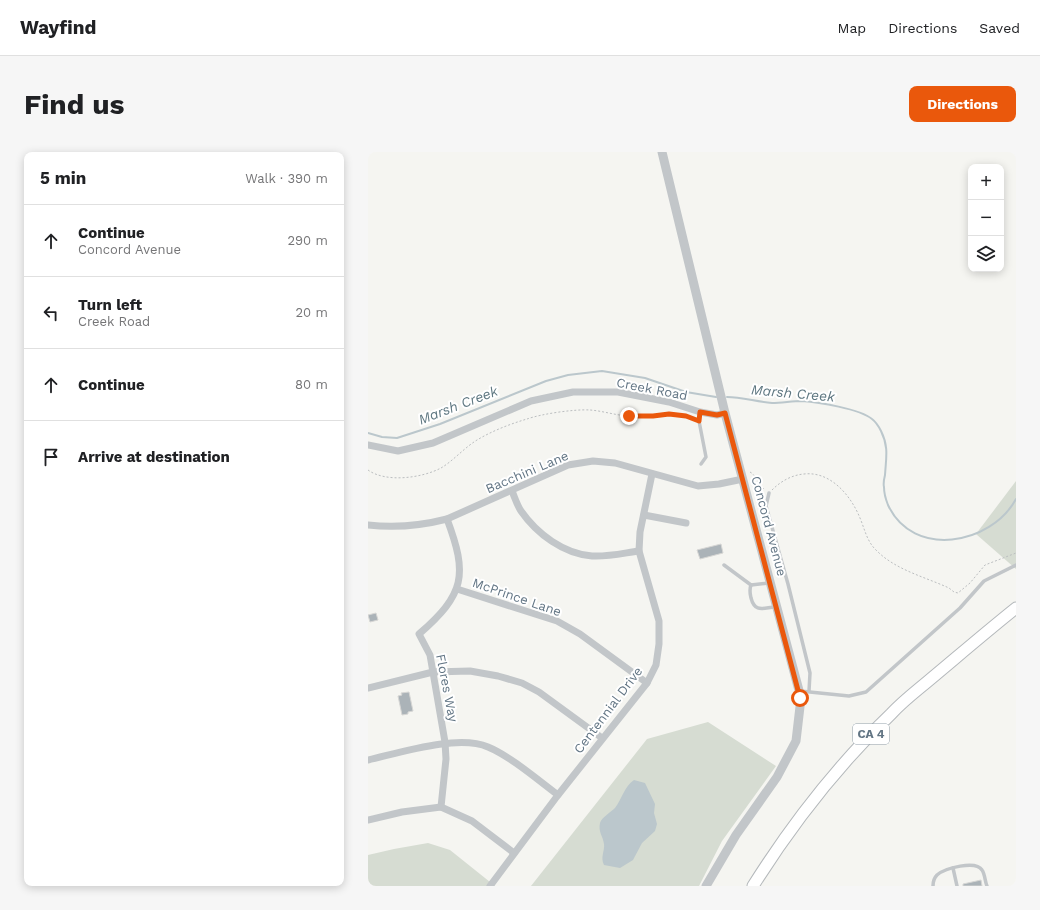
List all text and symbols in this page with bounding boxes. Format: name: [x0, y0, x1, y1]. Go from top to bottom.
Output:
text: Wayfind: [20, 16, 96, 39]
text: Map: [838, 20, 866, 36]
text: Directions: [888, 20, 957, 36]
text: Saved: [979, 20, 1020, 36]
button: Directions: [909, 86, 1016, 122]
text: Find us: [24, 88, 124, 121]
map controls: [968, 164, 1004, 272]
button: +: [968, 164, 1004, 200]
text: 5 min: [40, 168, 86, 188]
text: Walk · 390 m: [245, 171, 328, 186]
button: −: [968, 200, 1004, 236]
text: Continue: [78, 224, 145, 242]
icon: ahead: [40, 230, 62, 252]
text: 290 m: [287, 233, 328, 248]
button: layers: [968, 236, 1004, 272]
text: Concord Avenue: [78, 242, 181, 257]
text: Turn left: [78, 296, 142, 314]
icon: left: [40, 302, 62, 324]
text: 20 m: [296, 305, 328, 320]
text: Creek Road: [78, 314, 150, 329]
icon: ahead: [40, 374, 62, 396]
street label: Creek Road: [615, 375, 689, 403]
text: Continue: [78, 376, 145, 394]
text: 80 m: [295, 377, 328, 392]
water label: Marsh Creek: [751, 381, 836, 405]
water label: Marsh Creek: [416, 382, 500, 427]
route end: [620, 407, 638, 425]
icon: arrive: [40, 446, 62, 468]
text: Arrive at destination: [78, 448, 230, 466]
street label: Bacchini Lane: [483, 448, 571, 496]
street label: Concord Avenue: [748, 474, 790, 578]
street label: McPrince Lane: [471, 575, 563, 619]
street label: Flores Way: [433, 653, 461, 724]
street label: Centennial Drive: [571, 664, 645, 756]
route start: [791, 689, 809, 707]
road number: CA 4: [853, 724, 889, 744]

